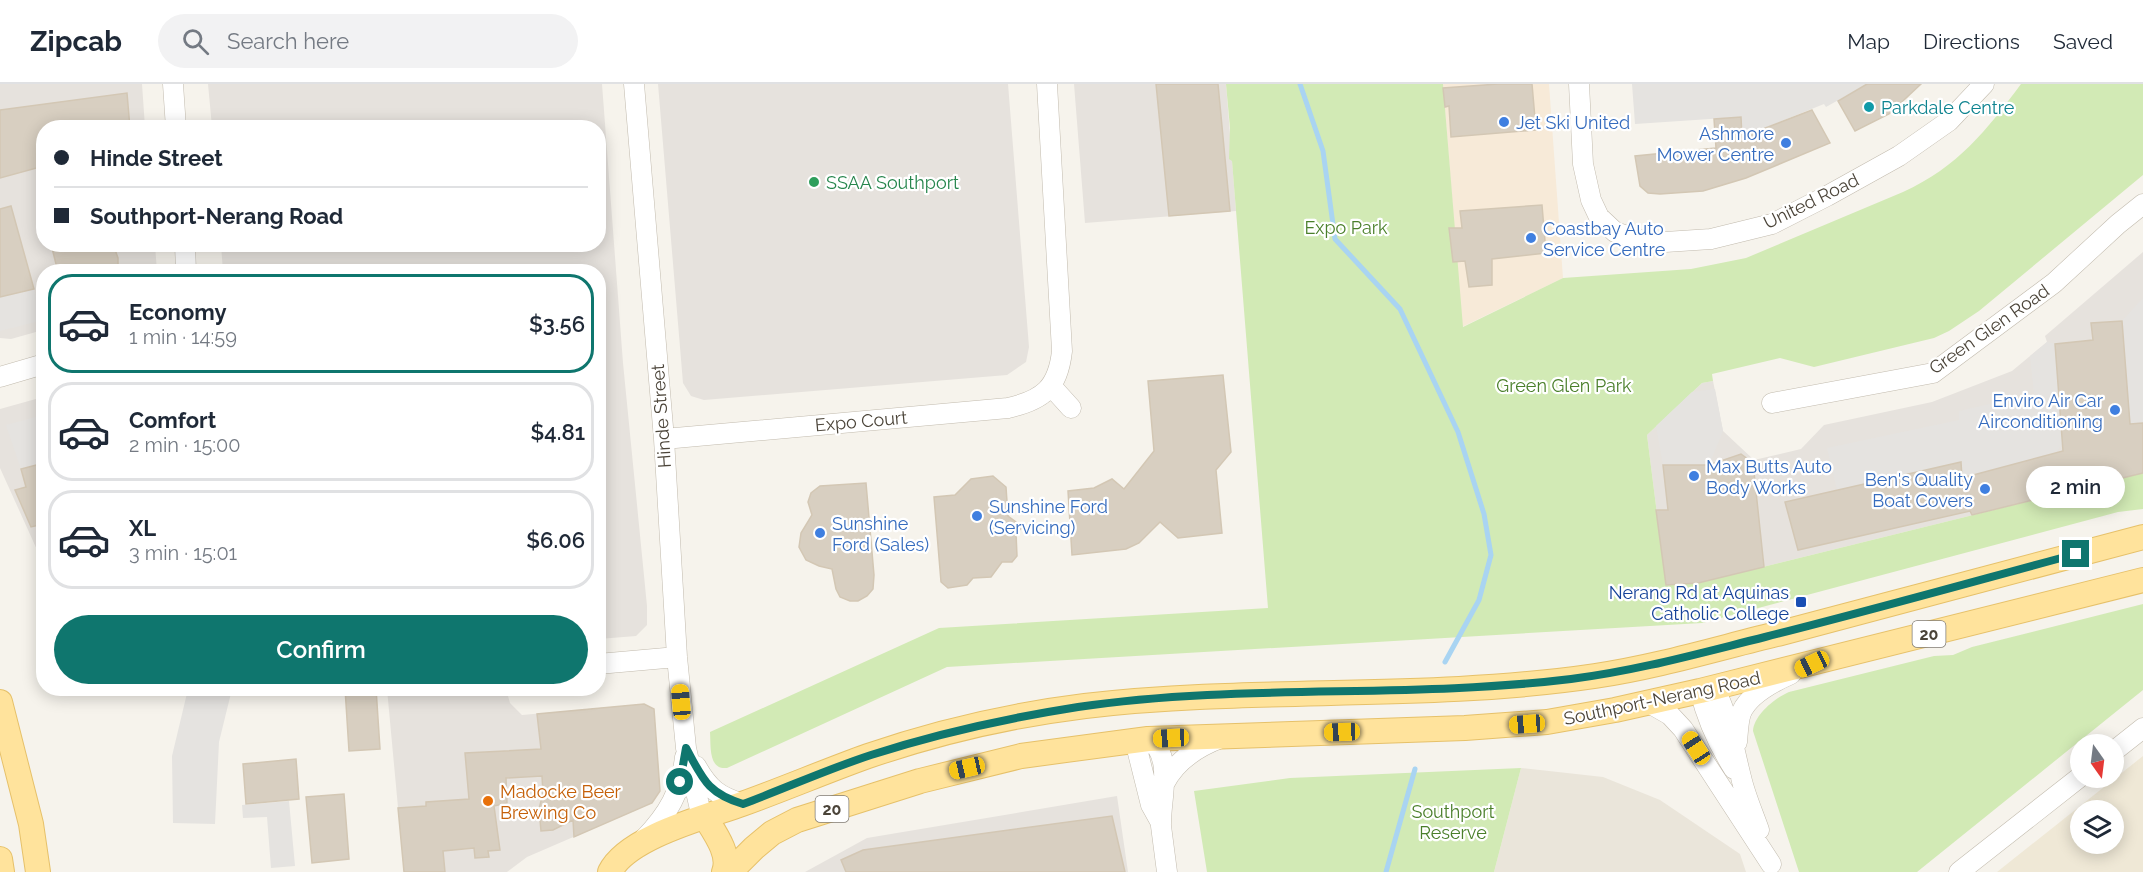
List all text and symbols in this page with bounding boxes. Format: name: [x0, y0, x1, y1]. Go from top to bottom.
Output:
search box: [158, 14, 578, 68]
text: Zipcab: [30, 25, 122, 58]
icon: search: [179, 25, 212, 58]
text: Search here: [227, 28, 349, 54]
text: Map: [1847, 29, 1890, 54]
text: Directions: [1923, 29, 2020, 54]
text: Saved: [2053, 29, 2113, 54]
place label: Parkdale Centre: [1881, 97, 2015, 118]
marker: Parkdale Centre: [1862, 100, 1876, 114]
place label: Jet Ski United: [1516, 112, 1630, 133]
marker: Jet Ski United: [1497, 115, 1511, 129]
place label: Ashmore Mower Centre: [1657, 123, 1774, 165]
marker: Ashmore Mower Centre: [1779, 136, 1793, 150]
text: Hinde Street: [90, 145, 223, 171]
street label: United Road: [1760, 169, 1862, 233]
place label: SSAA Southport: [826, 172, 959, 193]
marker: SSAA Southport: [807, 175, 821, 189]
text: Southport-Nerang Road: [90, 203, 343, 229]
park label: Expo Park: [1304, 217, 1388, 238]
place label: Coastbay Auto Service Centre: [1543, 218, 1666, 260]
marker: Coastbay Auto Service Centre: [1524, 231, 1538, 245]
street label: Green Glen Road: [1925, 280, 2053, 378]
icon: car: [57, 297, 111, 351]
text: Economy: [129, 299, 227, 325]
text: $3.56: [529, 311, 585, 337]
text: 1 min · 14:59: [129, 325, 237, 349]
street label: Hinde Street: [647, 363, 675, 469]
park label: Green Glen Park: [1496, 375, 1632, 396]
place label: Enviro Air Car Airconditioning: [1978, 390, 2104, 432]
marker: Enviro Air Car Airconditioning: [2108, 403, 2122, 417]
icon: car: [57, 405, 111, 459]
text: Comfort: [129, 407, 216, 433]
street label: Expo Court: [814, 407, 908, 435]
text: $4.81: [531, 419, 585, 445]
text: 2 min · 15:00: [129, 433, 241, 457]
place label: Max Butts Auto Body Works: [1706, 456, 1832, 498]
callout: 2 min: [2026, 467, 2126, 509]
marker: Max Butts Auto Body Works: [1687, 469, 1701, 483]
place label: Ben's Quality Boat Covers: [1865, 469, 1973, 511]
text: 2 min: [2050, 475, 2101, 499]
marker: Ben's Quality Boat Covers: [1978, 482, 1992, 496]
place label: Sunshine Ford (Servicing): [989, 496, 1108, 538]
marker: Sunshine Ford (Servicing): [970, 509, 984, 523]
icon: car: [57, 513, 111, 567]
place label: Sunshine Ford (Sales): [832, 513, 929, 555]
text: XL: [129, 515, 156, 541]
marker: Sunshine Ford (Sales): [813, 526, 827, 540]
text: $6.06: [526, 527, 585, 553]
route end: [2062, 540, 2089, 567]
text: 3 min · 15:01: [129, 541, 237, 565]
place label: Nerang Rd at Aquinas Catholic College: [1609, 582, 1789, 624]
marker: Nerang Rd at Aquinas Catholic College: [1794, 595, 1808, 609]
button: Confirm: [54, 615, 588, 684]
road number: 20: [1912, 621, 1946, 647]
car: [1792, 648, 1832, 680]
street label: Southport-Nerang Road: [1562, 667, 1762, 729]
car: [670, 683, 692, 721]
car: [1508, 714, 1546, 734]
car: [1324, 722, 1360, 742]
car: [1153, 728, 1189, 748]
car: [1679, 728, 1713, 768]
north arrow: [2070, 734, 2124, 788]
map controls: [2070, 734, 2124, 854]
car: [947, 755, 987, 781]
route start: [666, 768, 693, 795]
place label: Madocke Beer Brewing Co: [500, 781, 622, 823]
marker: Madocke Beer Brewing Co: [481, 794, 495, 808]
road number: 20: [816, 796, 848, 822]
button: layers: [2070, 800, 2124, 854]
park label: Southport Reserve: [1411, 801, 1495, 843]

